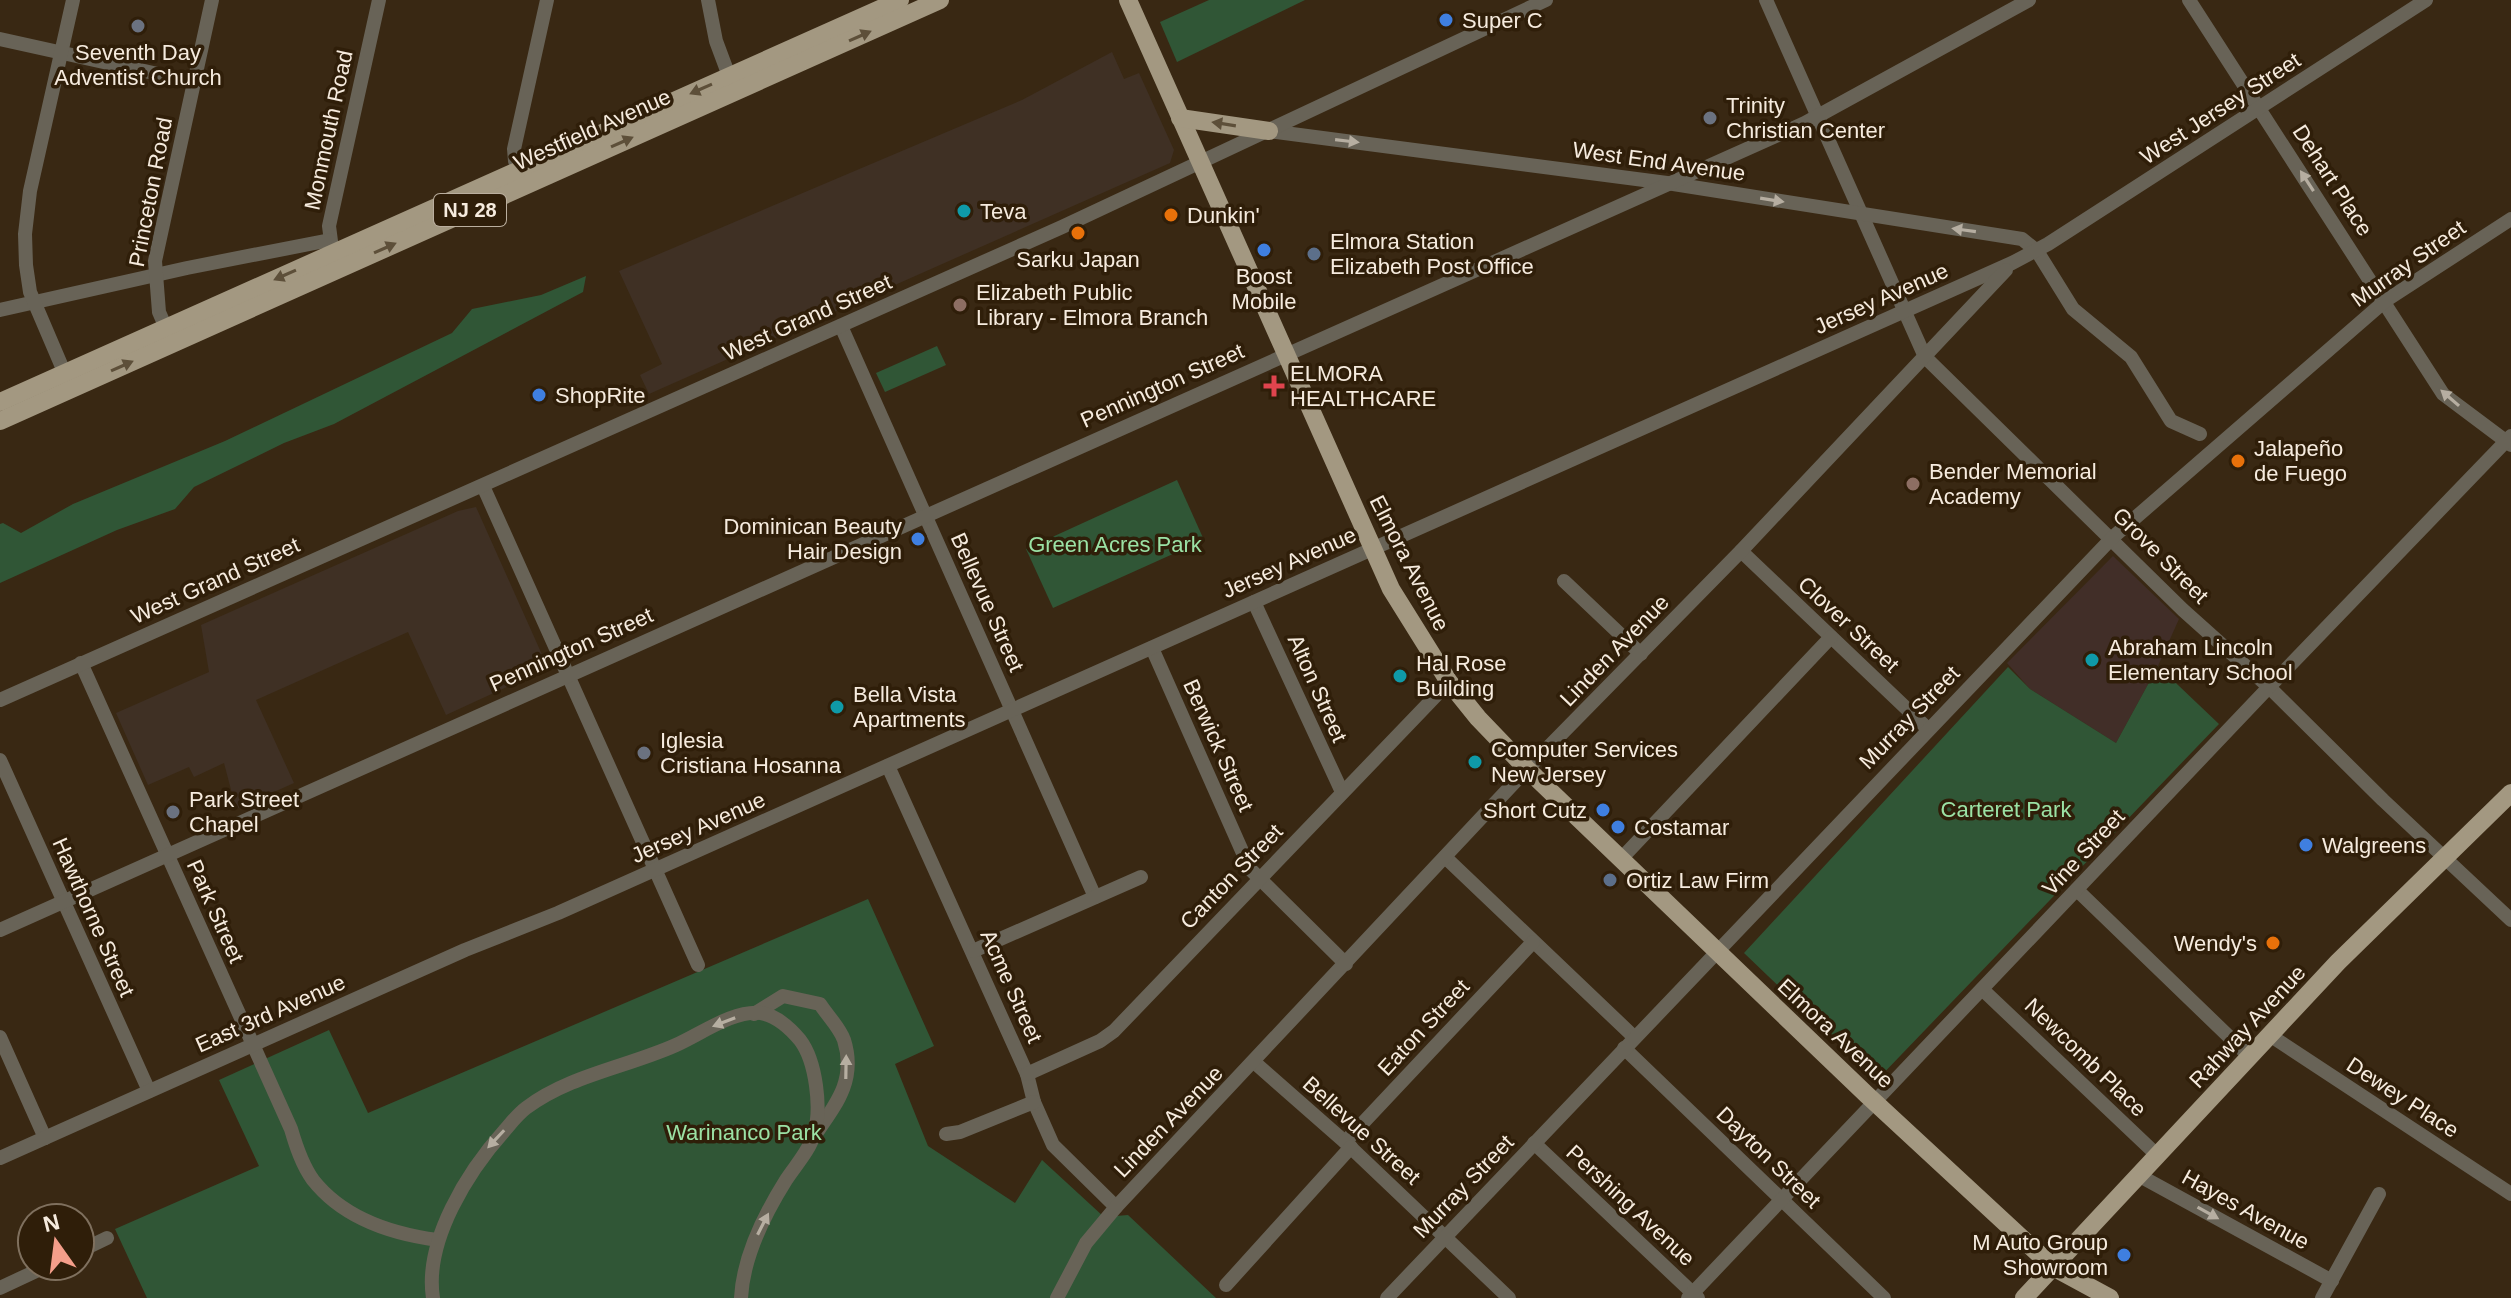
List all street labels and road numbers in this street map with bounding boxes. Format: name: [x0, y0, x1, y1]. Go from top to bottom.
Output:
street label: West Jersey Street: [2136, 47, 2305, 169]
street label: Monmouth Road: [299, 48, 358, 212]
street label: Westfield Avenue: [510, 84, 675, 175]
street label: Princeton Road: [124, 115, 177, 269]
street label: Dehart Place: [2287, 120, 2378, 240]
street label: West End Avenue: [1571, 137, 1747, 186]
road number: NJ 28: [434, 194, 506, 226]
street label: Murray Street: [2347, 215, 2470, 312]
street label: Jersey Avenue: [1810, 258, 1952, 339]
street label: West Grand Street: [719, 269, 895, 366]
street label: Pennington Street: [1077, 338, 1248, 433]
street label: Elmora Avenue: [1365, 491, 1454, 635]
street label: Grove Street: [2108, 502, 2214, 608]
street label: Jersey Avenue: [1218, 522, 1360, 603]
street label: Bellevue Street: [946, 529, 1029, 675]
street label: West Grand Street: [127, 532, 303, 629]
street label: Clover Street: [1793, 571, 1904, 677]
street label: Linden Avenue: [1555, 589, 1674, 711]
street label: Pennington Street: [486, 602, 657, 697]
street label: Alton Street: [1283, 631, 1352, 746]
street label: Murray Street: [1854, 661, 1965, 774]
street label: Berwick Street: [1178, 675, 1259, 815]
street label: Jersey Avenue: [627, 787, 769, 868]
street label: Vine Street: [2037, 804, 2129, 901]
street label: Canton Street: [1175, 819, 1288, 934]
street label: Hawthorne Street: [47, 834, 140, 1000]
street label: Park Street: [182, 856, 249, 967]
street label: Acme Street: [976, 926, 1048, 1047]
street label: Rahway Avenue: [2184, 960, 2311, 1093]
street label: East 3rd Avenue: [192, 969, 349, 1058]
street label: Elmora Avenue: [1773, 973, 1899, 1093]
street label: Eaton Street: [1373, 974, 1474, 1081]
street label: Newcomb Place: [2020, 993, 2152, 1122]
street label: Dewey Place: [2342, 1052, 2463, 1143]
street label: Linden Avenue: [1109, 1060, 1228, 1182]
street label: Bellevue Street: [1298, 1071, 1425, 1190]
street label: Dayton Street: [1712, 1102, 1826, 1213]
street label: Murray Street: [1408, 1130, 1519, 1243]
street label: Pershing Avenue: [1561, 1140, 1700, 1271]
street label: Hayes Avenue: [2178, 1164, 2314, 1255]

